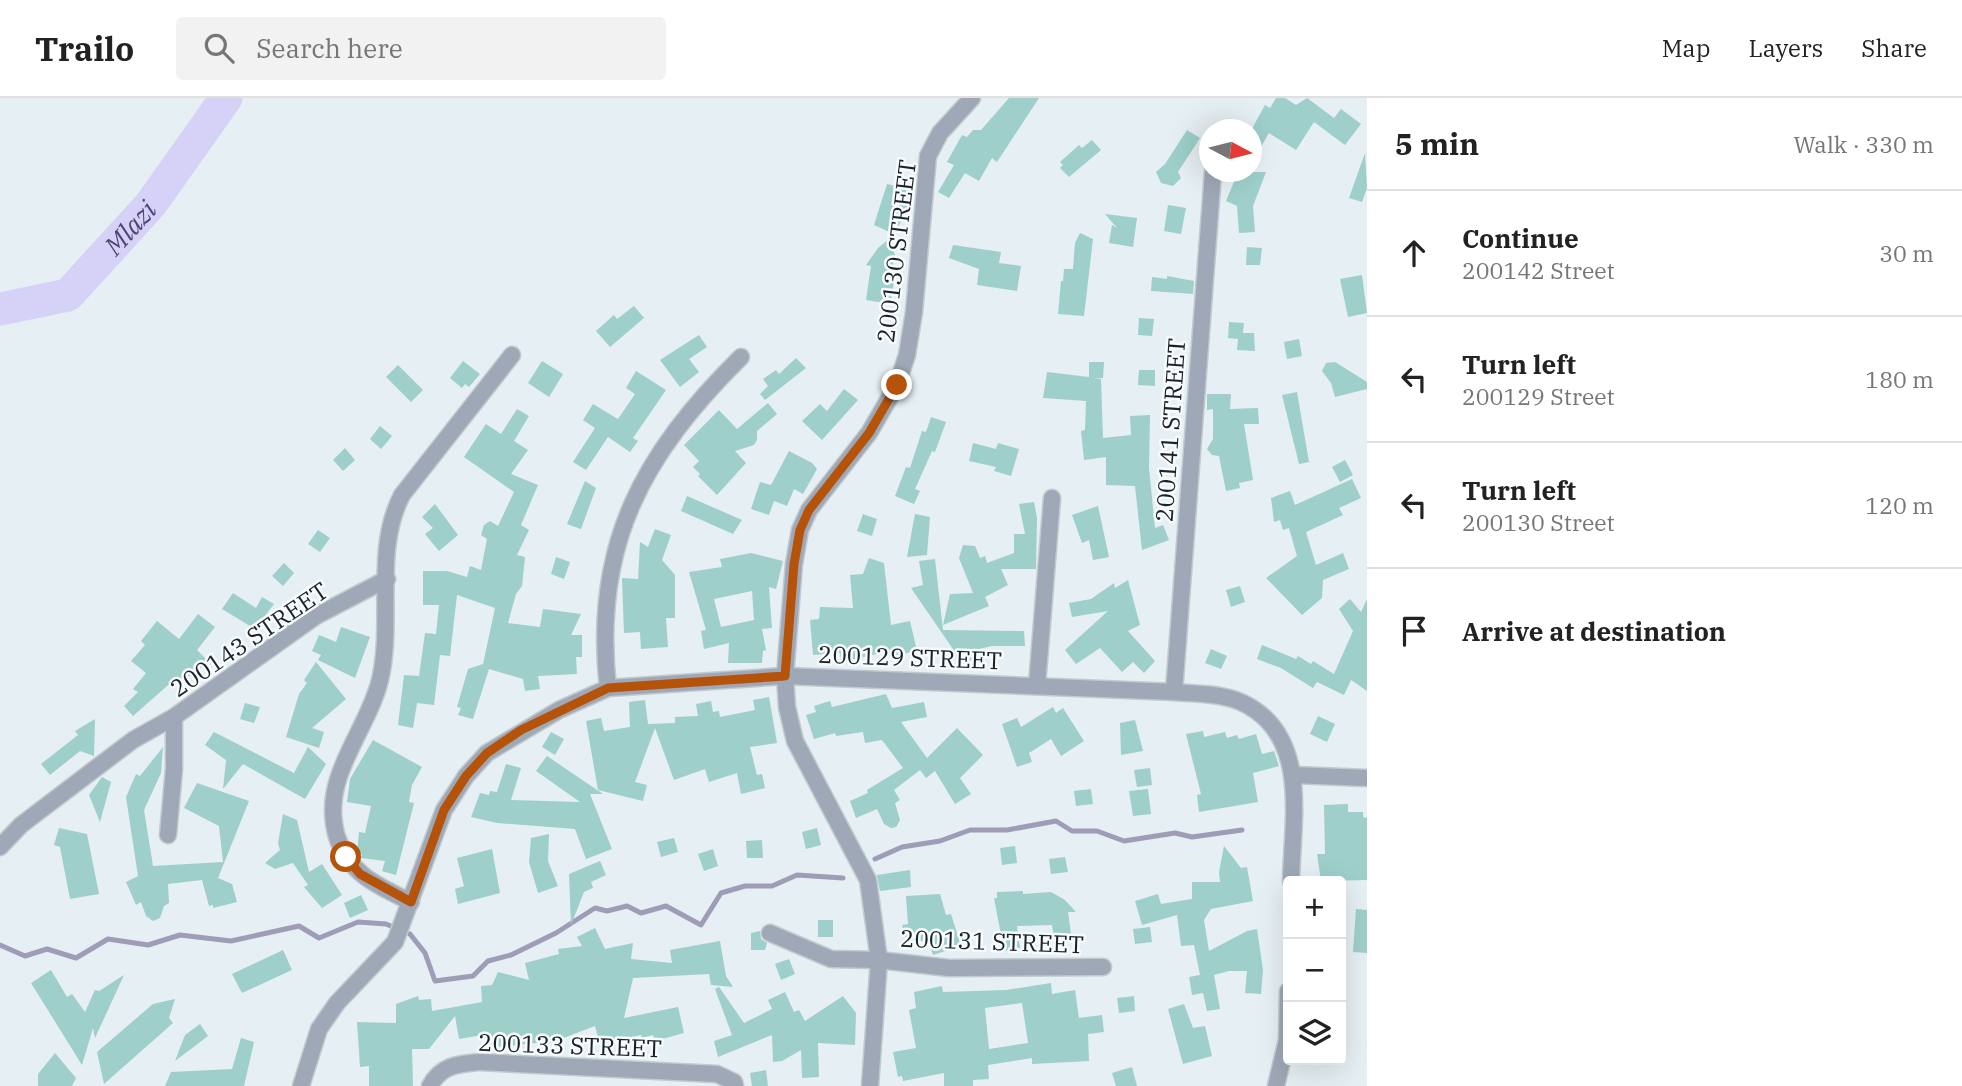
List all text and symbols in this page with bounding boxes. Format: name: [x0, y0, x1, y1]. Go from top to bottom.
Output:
search box: [176, 17, 666, 80]
text: Trailo: [35, 27, 134, 70]
icon: search: [200, 29, 238, 67]
text: Search here: [256, 31, 403, 65]
text: Map: [1662, 32, 1710, 64]
text: Layers: [1748, 32, 1823, 64]
text: Share: [1861, 32, 1927, 64]
north arrow: [1199, 119, 1262, 182]
text: 5 min: [1395, 124, 1479, 163]
text: Walk · 330 m: [1793, 129, 1934, 159]
street label: 200130 STREET: [869, 158, 923, 344]
water label: Mlazi: [96, 193, 163, 262]
text: Continue: [1462, 221, 1579, 255]
icon: ahead: [1395, 234, 1433, 272]
text: 30 m: [1879, 238, 1934, 268]
text: 200142 Street: [1462, 255, 1615, 285]
street label: 200141 STREET: [1148, 337, 1192, 523]
text: Turn left: [1462, 347, 1576, 381]
icon: left: [1395, 360, 1433, 398]
text: 180 m: [1865, 364, 1934, 394]
route end: [881, 369, 912, 400]
text: 200129 Street: [1462, 381, 1615, 411]
text: Turn left: [1462, 473, 1576, 507]
icon: left: [1395, 486, 1433, 524]
text: 120 m: [1865, 490, 1934, 520]
text: 200130 Street: [1462, 507, 1615, 537]
street label: 200143 STREET: [164, 574, 334, 704]
icon: arrive: [1395, 612, 1433, 650]
text: Arrive at destination: [1462, 614, 1726, 648]
street label: 200129 STREET: [818, 638, 1002, 676]
route start: [330, 841, 361, 872]
map controls: [1283, 876, 1346, 1065]
button: +: [1283, 876, 1346, 939]
street label: 200131 STREET: [900, 922, 1084, 960]
button: −: [1283, 939, 1346, 1002]
button: layers: [1283, 1002, 1346, 1065]
street label: 200133 STREET: [478, 1026, 662, 1064]

